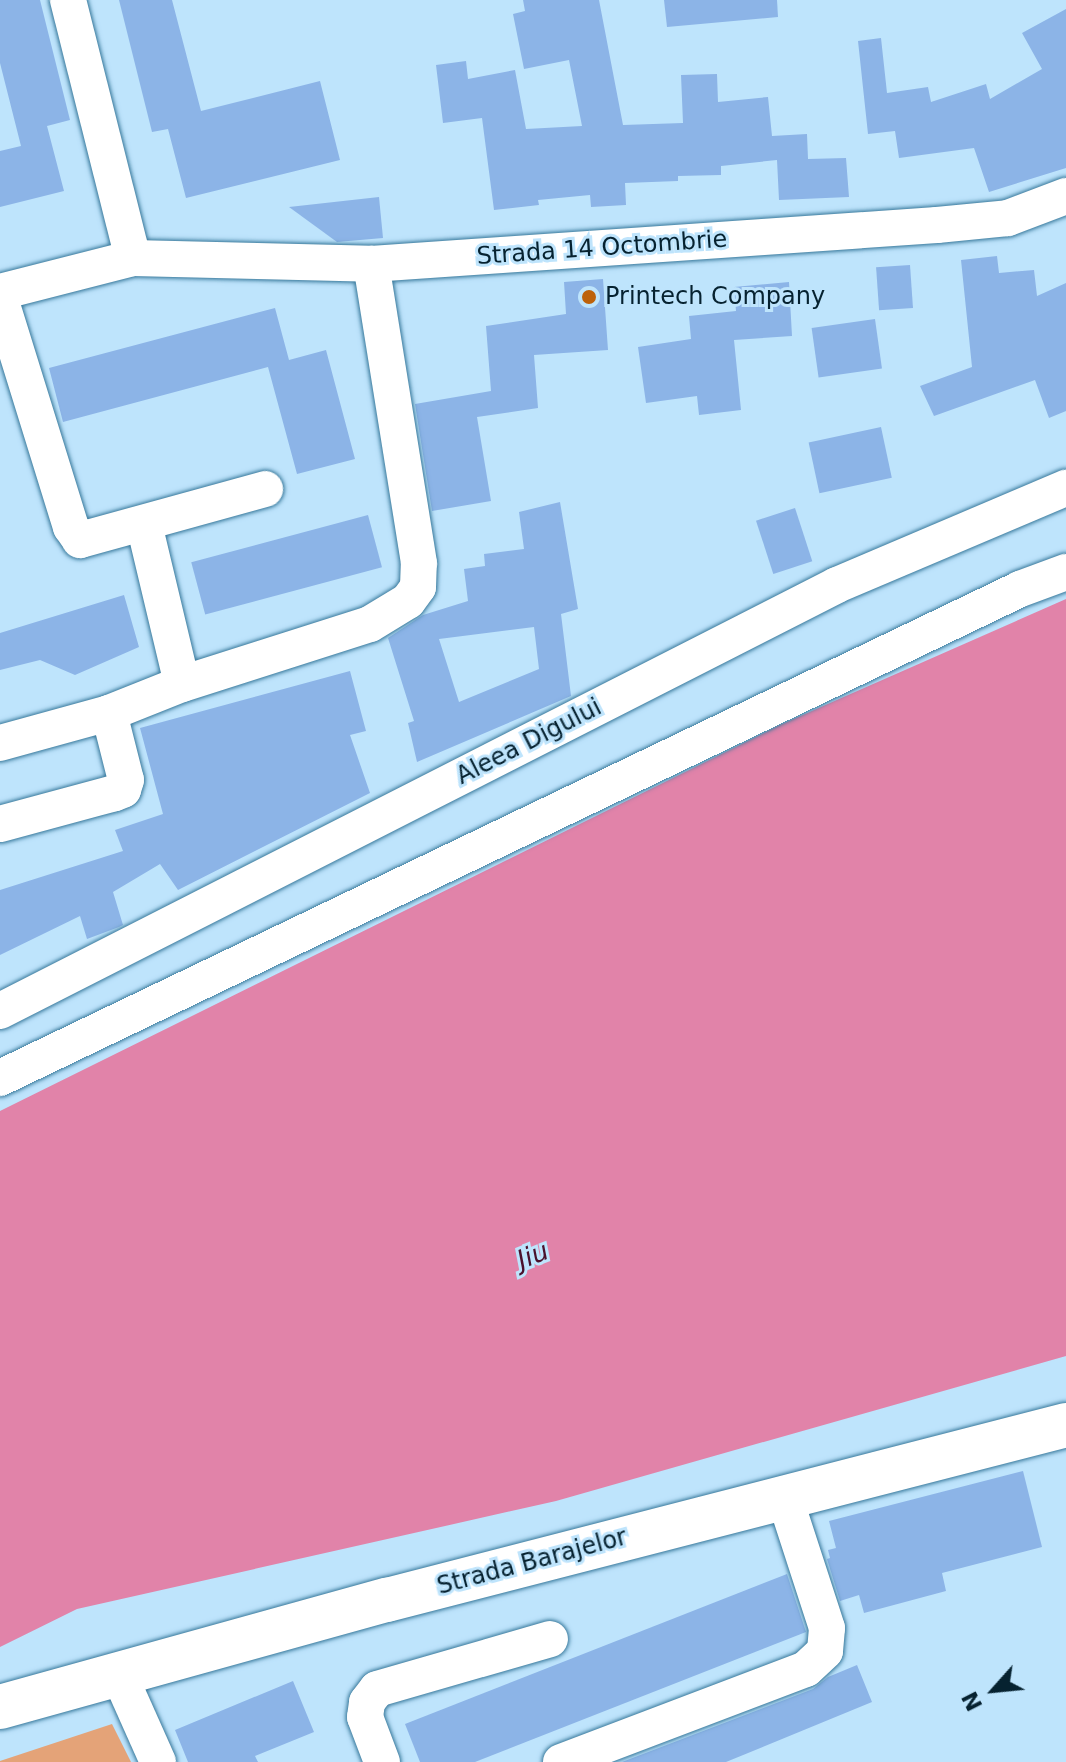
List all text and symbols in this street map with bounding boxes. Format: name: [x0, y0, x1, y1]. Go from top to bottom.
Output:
street label: Strada 14 Octombrie: [476, 225, 728, 271]
place label: Printech Company: [605, 283, 825, 311]
marker: Printech Company: [580, 288, 598, 306]
street label: Aleea Digului: [452, 693, 606, 791]
water label: Jiu: [513, 1236, 553, 1276]
street label: Strada Barajelor: [434, 1523, 630, 1601]
north arrow: [954, 1650, 1034, 1730]
text: N: [957, 1687, 987, 1715]

